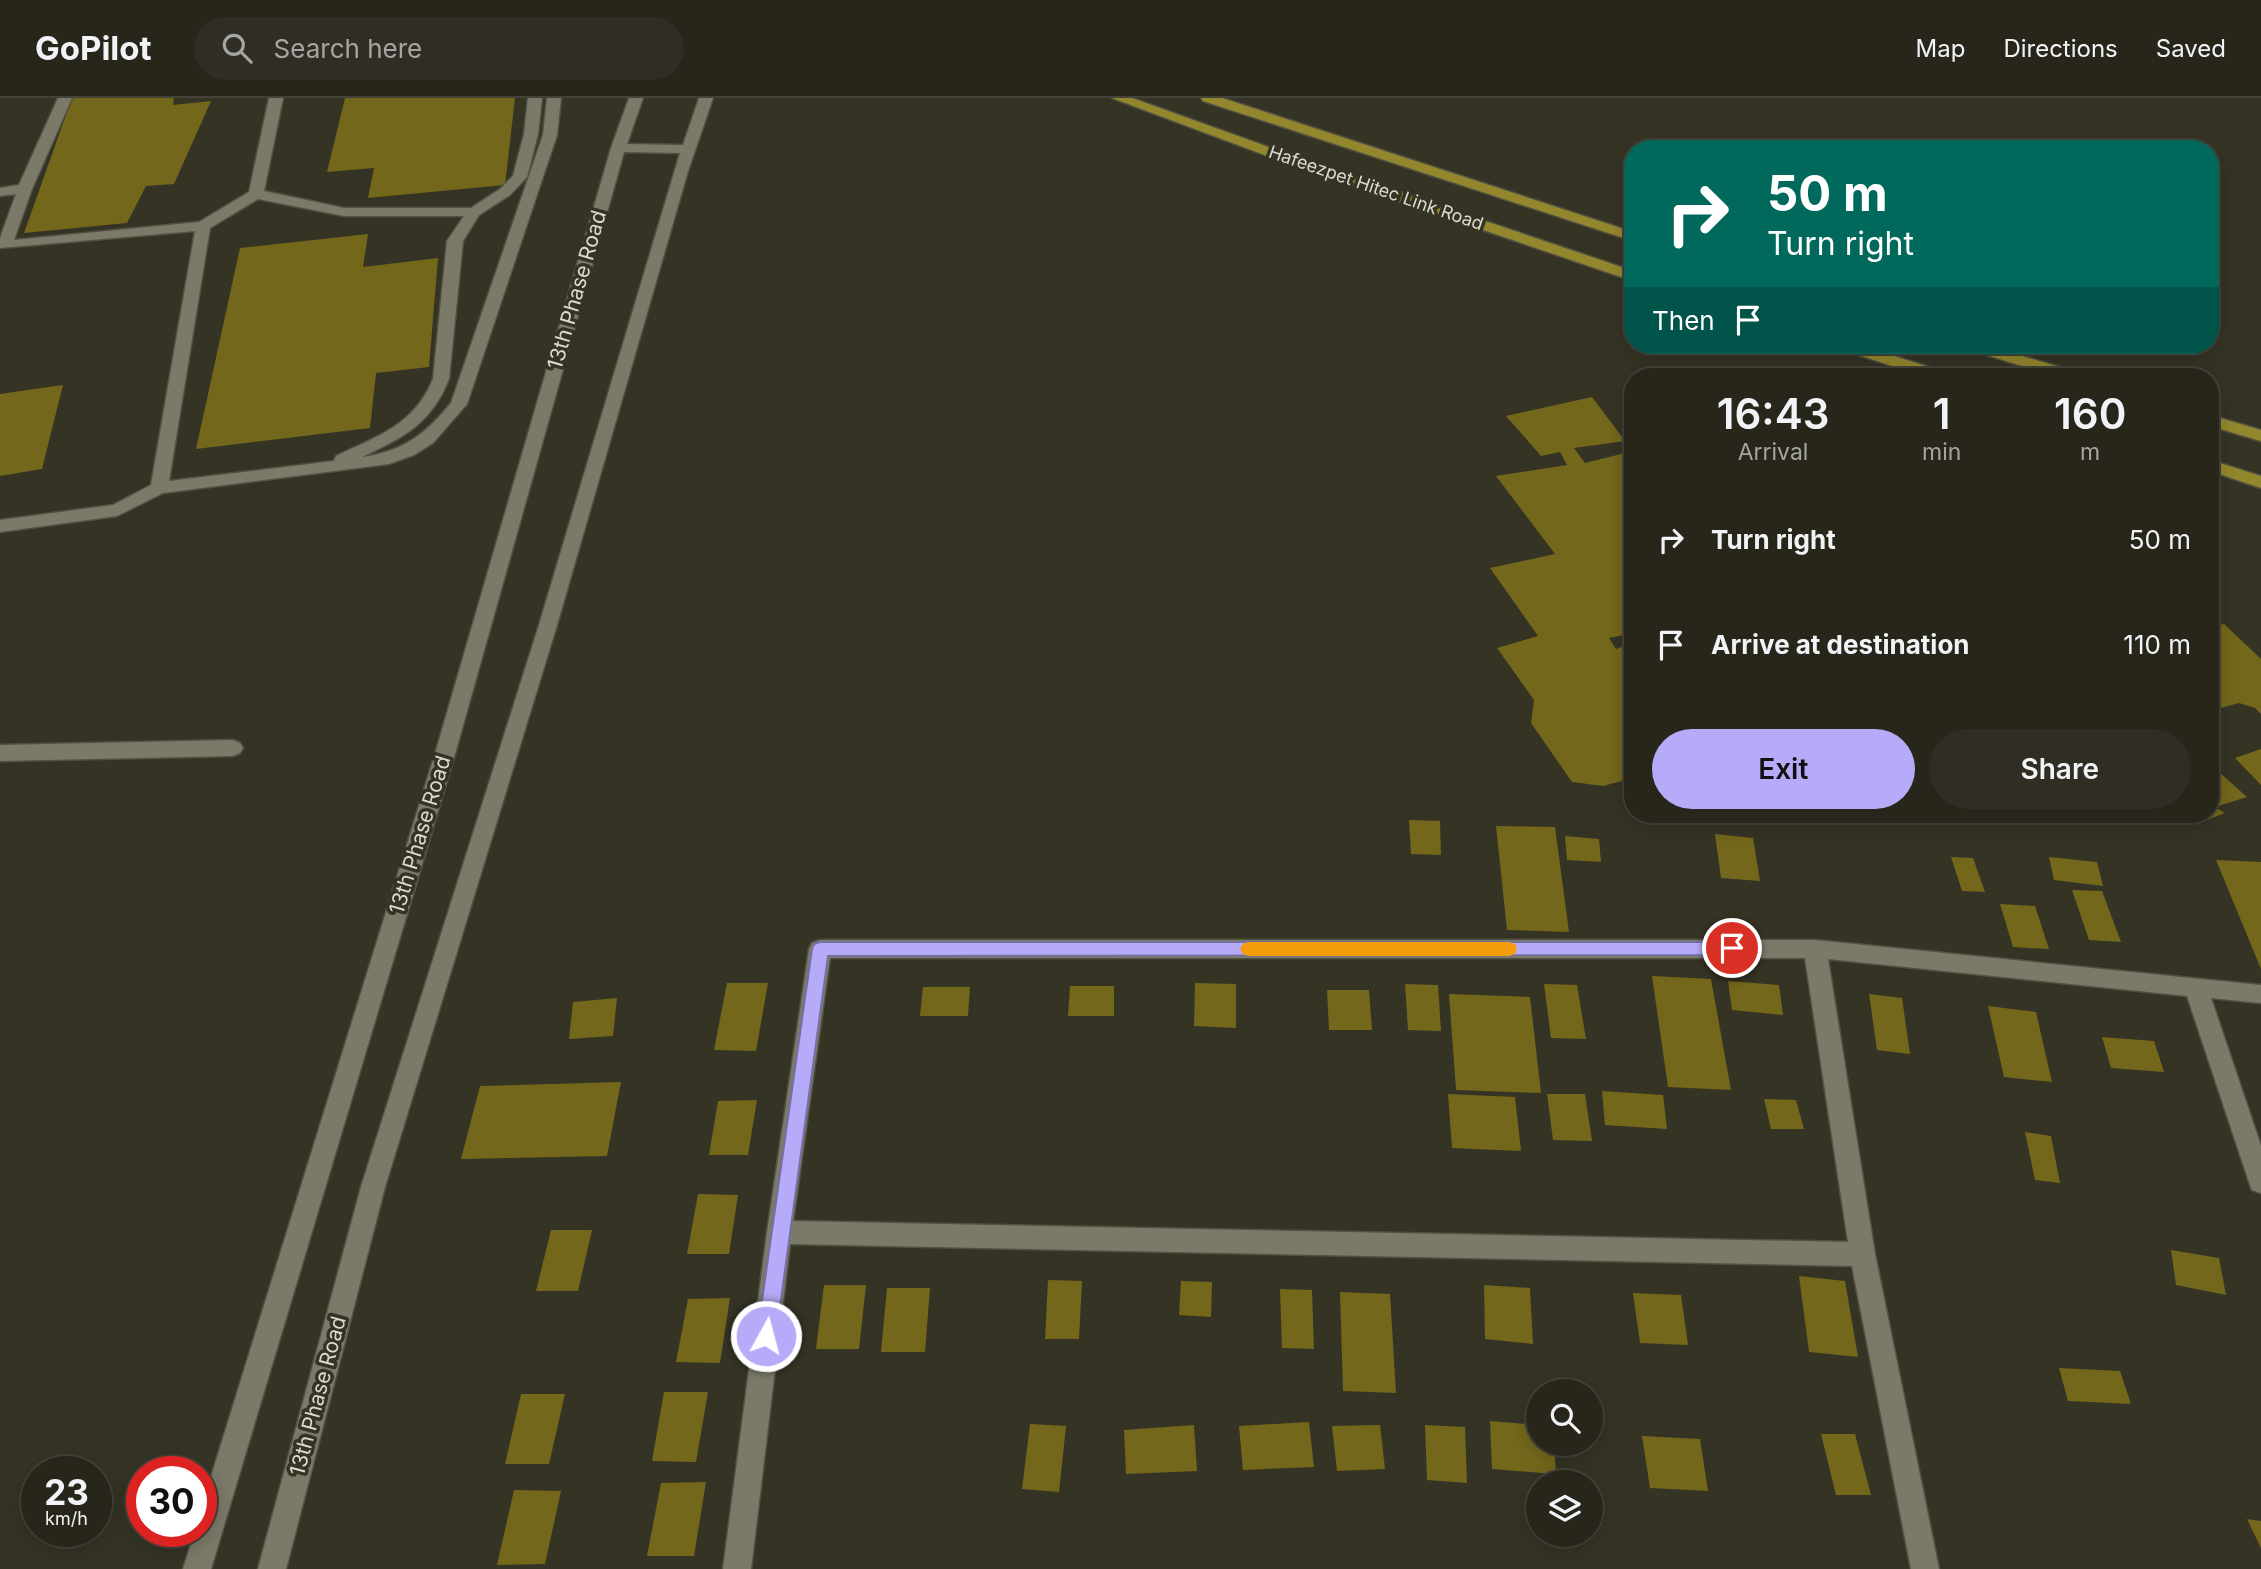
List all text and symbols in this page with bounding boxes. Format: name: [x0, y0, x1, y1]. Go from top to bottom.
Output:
search box: [194, 17, 684, 80]
text: GoPilot: [35, 28, 152, 68]
icon: search: [218, 29, 256, 67]
text: Search here: [274, 33, 422, 64]
text: Map: [1916, 34, 1965, 63]
text: Directions: [2003, 34, 2118, 63]
text: Saved: [2156, 34, 2226, 63]
street label: Hafeezpet Hitec Link Road: [1266, 141, 1486, 234]
text: 50 m: [1767, 164, 1888, 223]
icon: right: [1652, 168, 1743, 259]
street label: 13th Phase Road: [542, 207, 611, 372]
text: Turn right: [1767, 224, 1914, 263]
icon: arrive: [1729, 301, 1767, 339]
text: Then: [1652, 305, 1715, 336]
text: 16:43: [1717, 388, 1829, 439]
text: 1: [1933, 388, 1951, 439]
text: 160: [2054, 388, 2126, 439]
text: Arrival: [1738, 438, 1808, 466]
text: min: [1922, 438, 1961, 466]
text: m: [2080, 438, 2100, 466]
icon: right: [1652, 521, 1690, 559]
text: Turn right: [1711, 524, 1836, 555]
text: 50 m: [2129, 524, 2191, 555]
icon: arrive: [1652, 626, 1690, 664]
text: Arrive at destination: [1711, 629, 1970, 660]
text: 110 m: [2123, 629, 2191, 660]
button: Exit: [1652, 729, 1915, 809]
button: Share: [1929, 729, 2191, 809]
street label: 13th Phase Road: [384, 753, 455, 917]
pin: [1702, 918, 1762, 978]
icon: arrive: [1713, 929, 1751, 967]
position arrow: [729, 1299, 803, 1373]
street label: 13th Phase Road: [284, 1313, 351, 1478]
map controls: [1526, 1379, 1603, 1547]
button: search: [1526, 1379, 1603, 1456]
speed limit sign: 30: [126, 1456, 217, 1547]
button: layers: [1526, 1470, 1603, 1547]
text: 23: [44, 1471, 89, 1513]
text: km/h: [45, 1508, 88, 1529]

